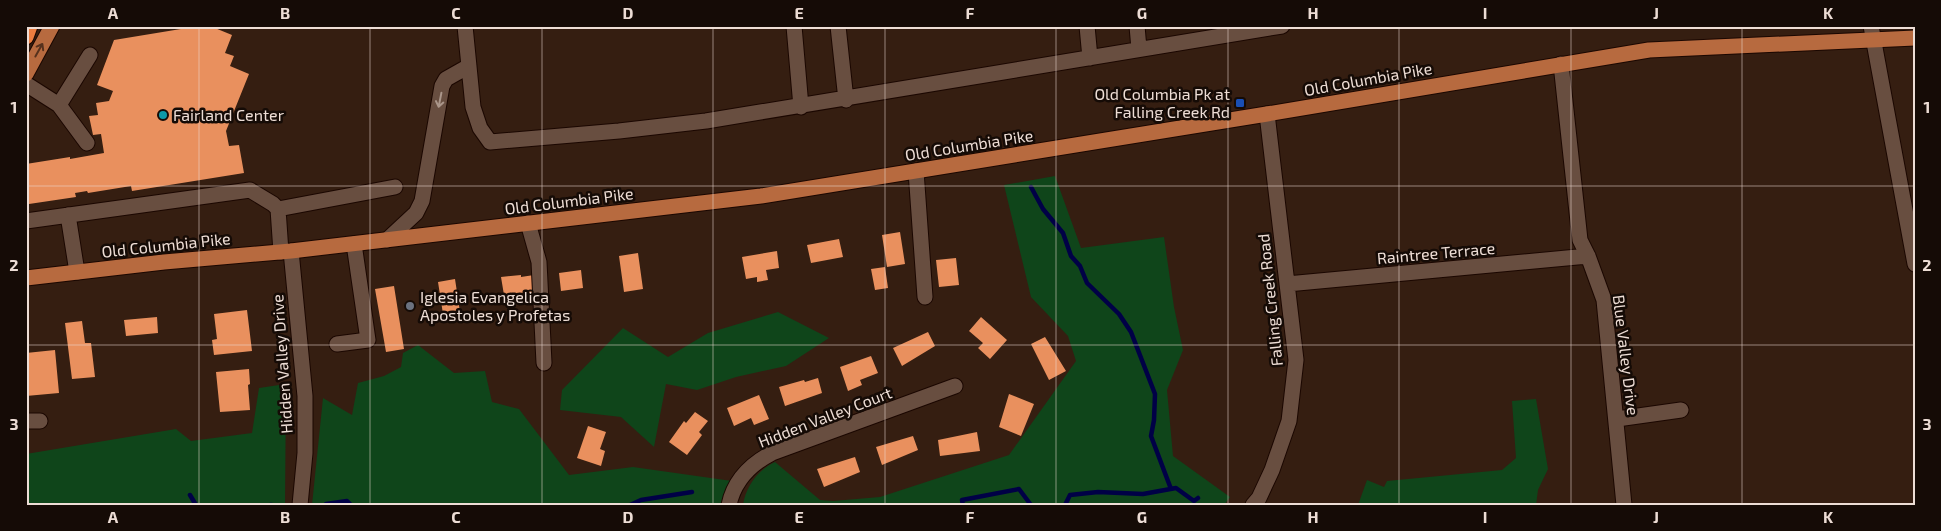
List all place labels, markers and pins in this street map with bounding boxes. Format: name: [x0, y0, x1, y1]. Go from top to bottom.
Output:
place label: Old Columbia Pk at Falling Creek Rd: [1094, 84, 1230, 121]
marker: Old Columbia Pk at Falling Creek Rd: [1234, 97, 1246, 109]
place label: Fairland Center: [173, 105, 285, 124]
marker: Fairland Center: [157, 109, 169, 121]
place label: Iglesia Evangelica Apostoles y Profetas: [420, 287, 570, 324]
marker: Iglesia Evangelica Apostoles y Profetas: [404, 300, 416, 312]

